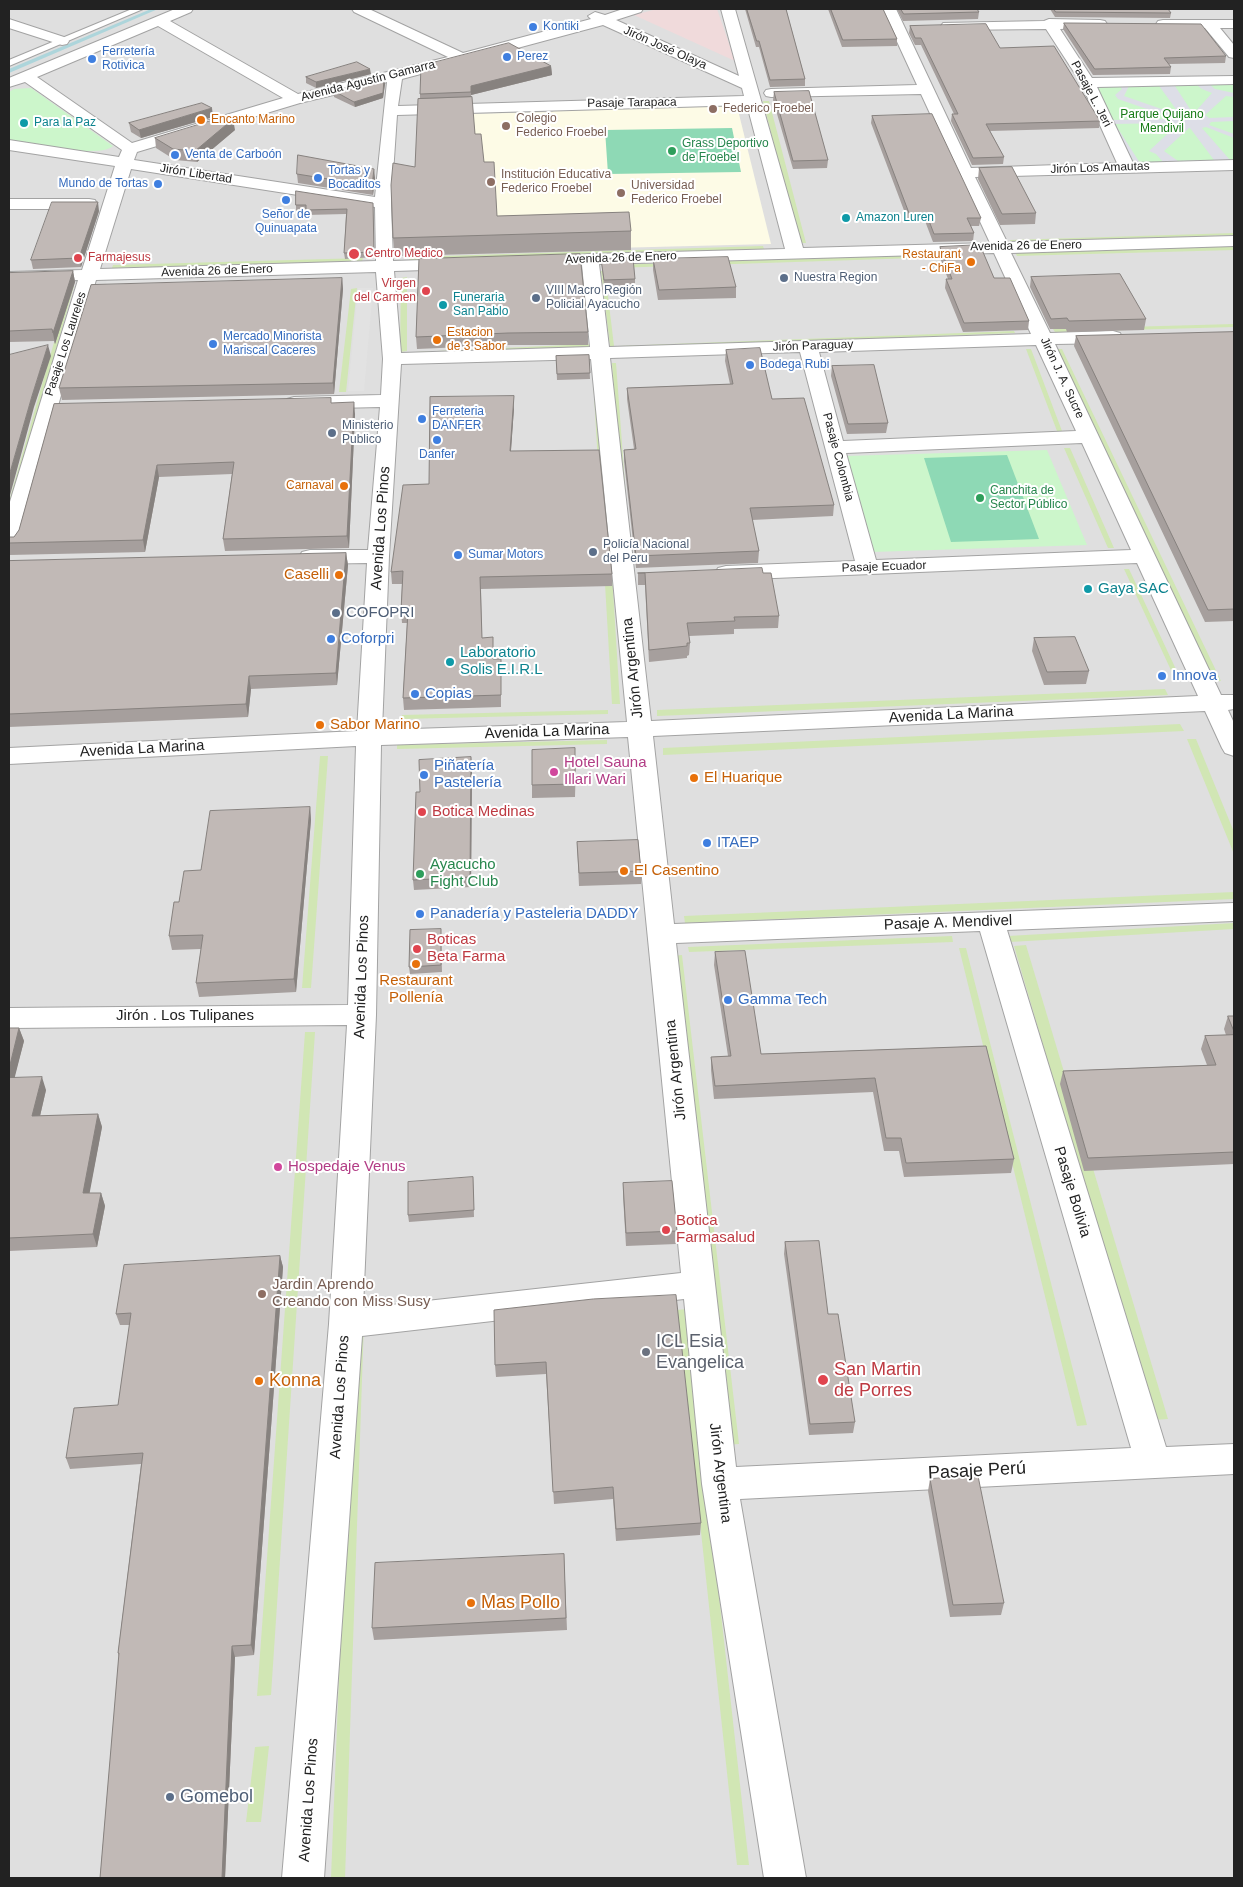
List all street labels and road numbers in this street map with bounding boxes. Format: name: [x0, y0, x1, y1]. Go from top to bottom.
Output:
street label: Jirón José Olaya: [621, 23, 709, 73]
street label: Avenida Agustín Gamarra: [299, 57, 437, 105]
street label: Pasaje L. Jeri: [1068, 59, 1114, 129]
street label: Pasaje Tarapaca: [587, 95, 677, 111]
street label: Jirón Los Amautas: [1050, 159, 1150, 177]
street label: Jirón Libertad: [159, 161, 233, 187]
street label: Avenida 26 de Enero: [970, 238, 1082, 254]
street label: Avenida 26 de Enero: [565, 249, 677, 267]
street label: Avenida 26 de Enero: [161, 262, 273, 280]
street label: Pasaje Los Laureles: [42, 290, 90, 398]
street label: Jirón J. A. Sucre: [1037, 335, 1087, 421]
street label: Jirón Paraguay: [772, 337, 854, 355]
street label: Pasaje Colombia: [819, 411, 857, 503]
street label: Avenida Los Pinos: [368, 466, 394, 590]
street label: Pasaje Ecuador: [841, 558, 927, 576]
street label: Jirón Argentina: [619, 617, 647, 719]
street label: Avenida La Marina: [888, 703, 1014, 727]
street label: Avenida La Marina: [484, 721, 610, 743]
street label: Avenida La Marina: [79, 737, 205, 761]
street label: Pasaje A. Mendivel: [884, 912, 1012, 934]
street label: Avenida Los Pinos: [351, 915, 373, 1039]
street label: Jirón . Los Tulipanes: [116, 1007, 254, 1025]
street label: Jirón Argentina: [662, 1019, 690, 1121]
street label: Pasaje Bolivia: [1050, 1144, 1094, 1240]
street label: Avenida Los Pinos: [327, 1335, 353, 1459]
street label: Jirón Argentina: [705, 1422, 735, 1524]
street label: Pasaje Perú: [927, 1458, 1027, 1484]
street label: Avenida Los Pinos: [296, 1738, 322, 1862]

